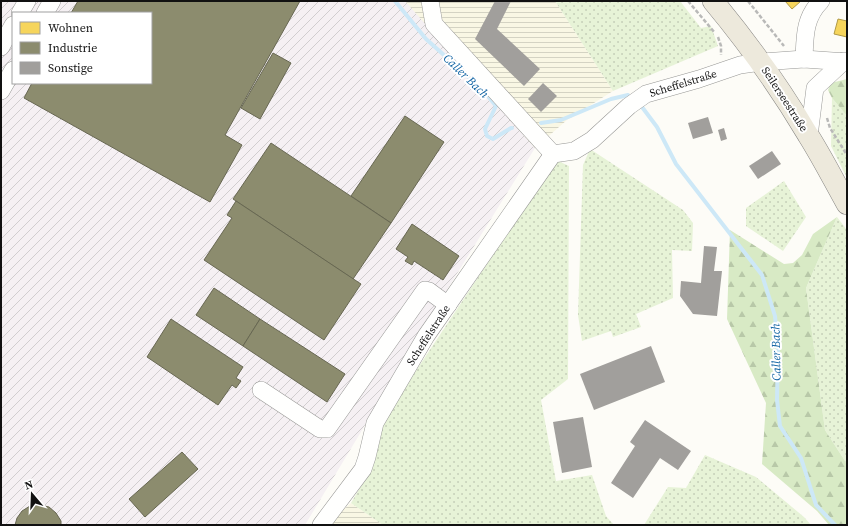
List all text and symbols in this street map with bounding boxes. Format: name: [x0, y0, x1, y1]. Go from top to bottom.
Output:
legend: [12, 12, 152, 84]
text: Wohnen: [48, 20, 93, 36]
text: Industrie: [48, 40, 97, 56]
water label: Caller Bach: [440, 50, 493, 102]
text: Sonstige: [48, 60, 93, 76]
street label: Seilerseestraße: [758, 64, 811, 135]
street label: Scheffelstraße: [648, 66, 719, 101]
street label: Scheffelstraße: [403, 302, 454, 368]
water label: Caller Bach: [767, 323, 785, 381]
north arrow: [12, 474, 52, 514]
text: N: [23, 477, 35, 493]

